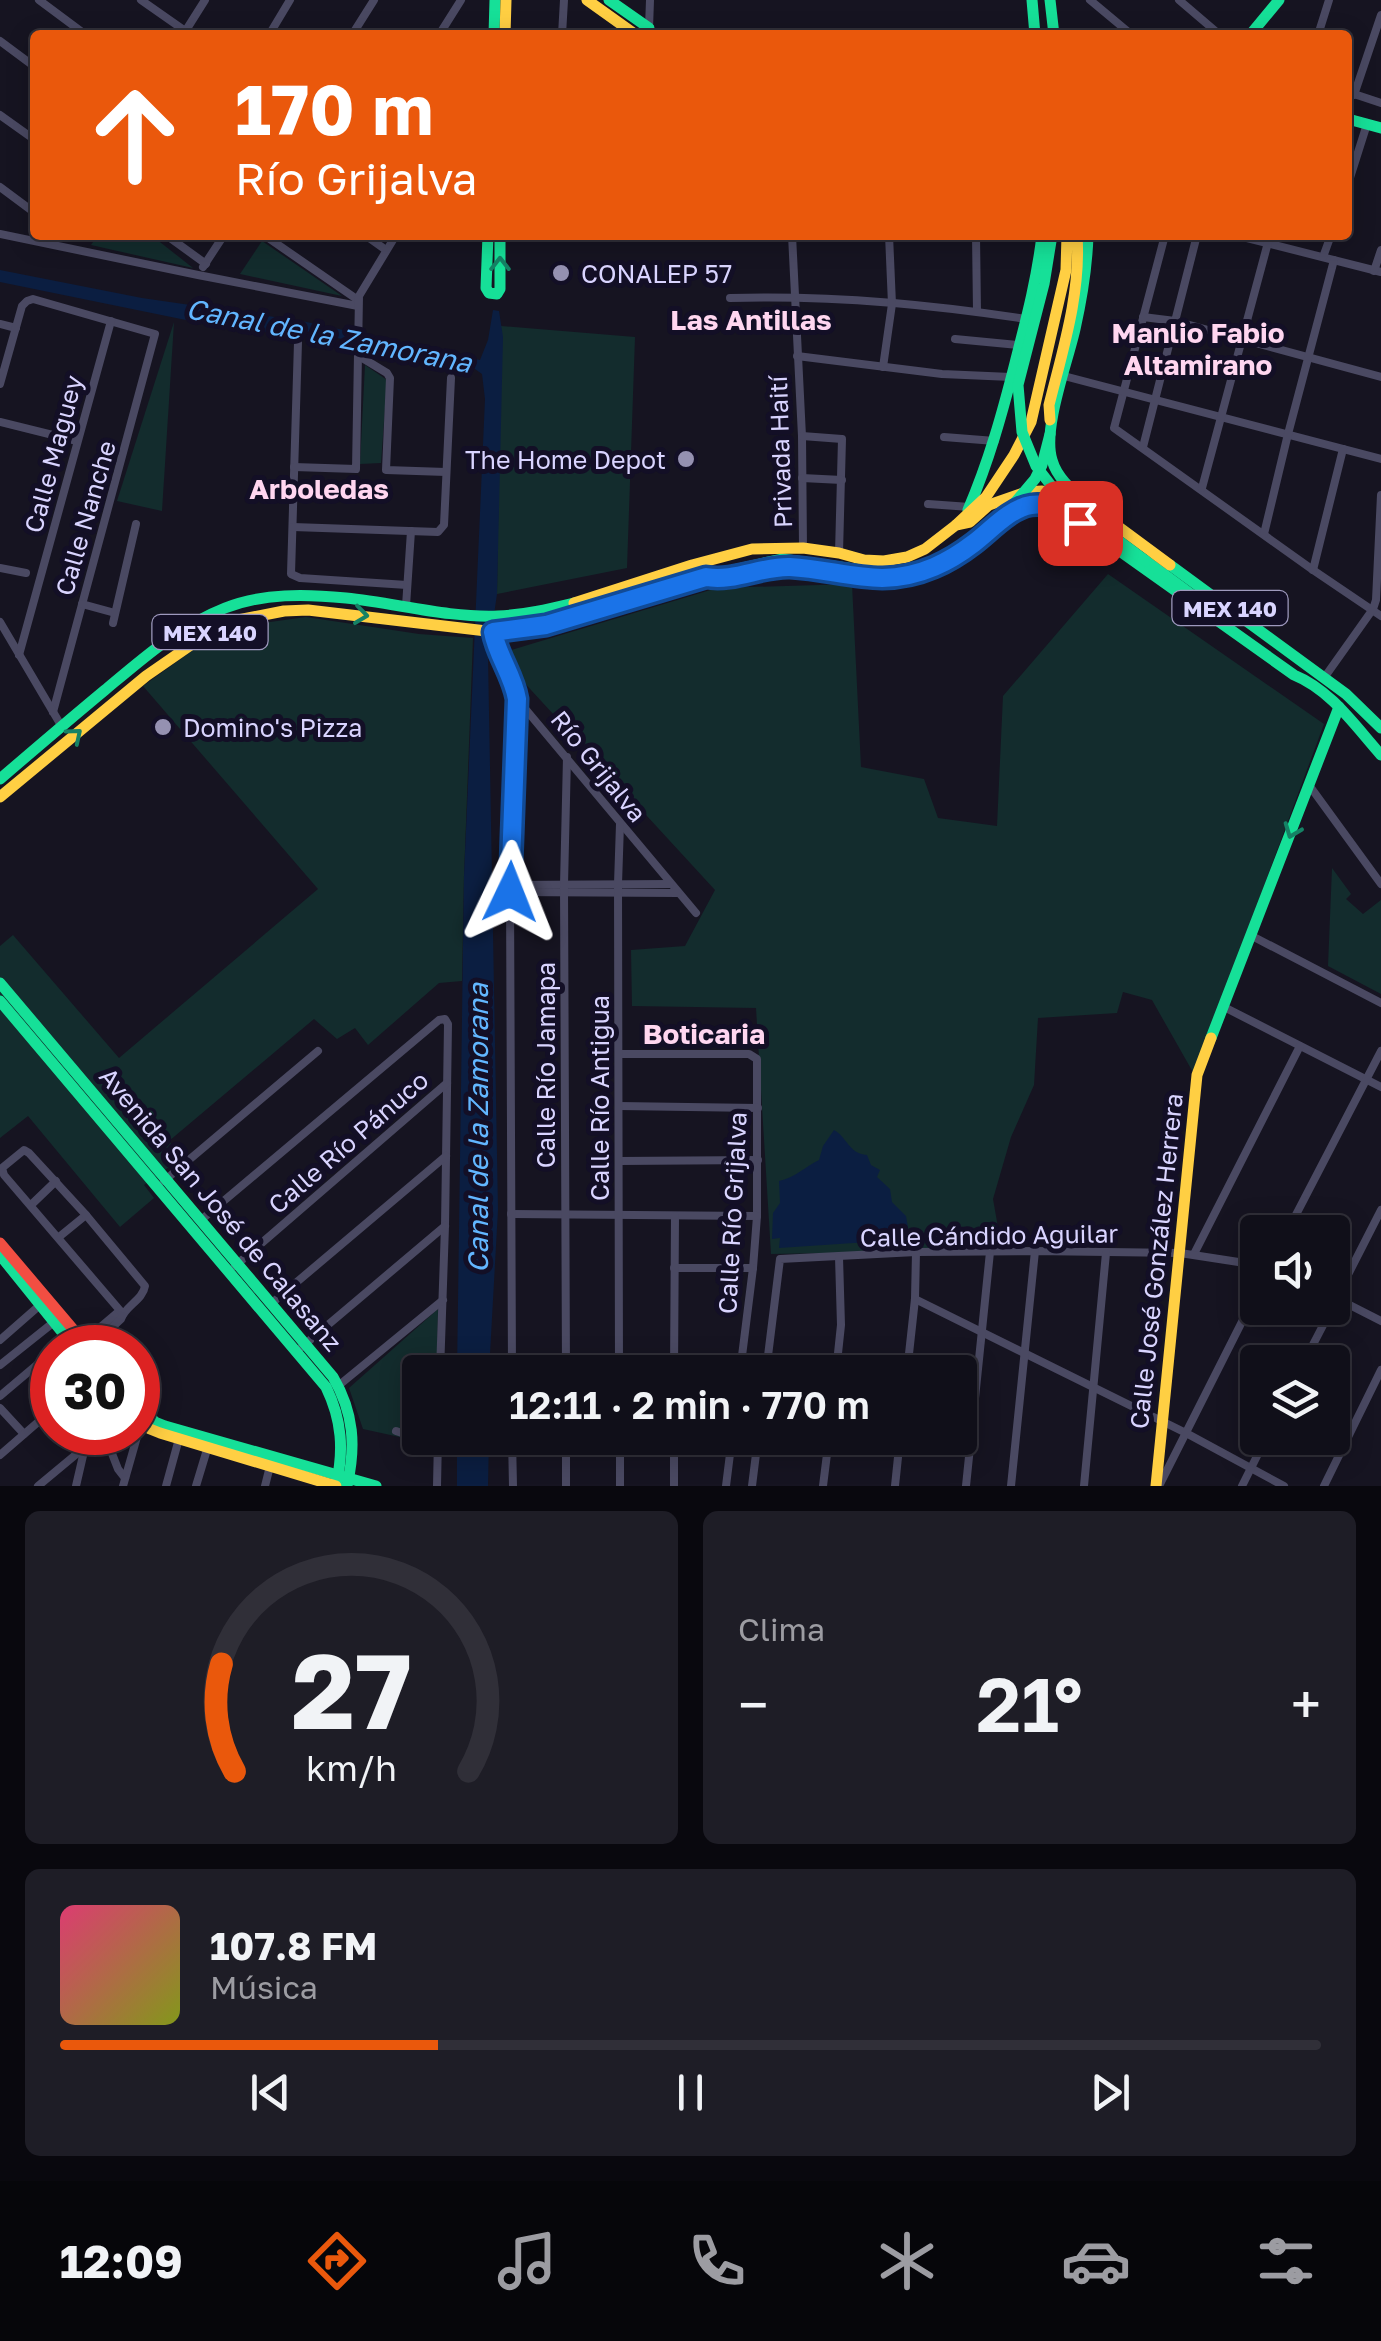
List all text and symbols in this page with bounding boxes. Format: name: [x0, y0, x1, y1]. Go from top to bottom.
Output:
text: 170 m: [235, 66, 433, 150]
icon: ahead: [70, 70, 200, 200]
text: Río Grijalva: [235, 151, 478, 205]
one-way arrow: [489, 255, 511, 270]
place label: CONALEP 57: [581, 258, 732, 289]
marker: CONALEP 57: [550, 262, 572, 284]
water label: Canal de la Zamorana: [184, 291, 476, 379]
district label: Las Antillas: [670, 303, 832, 336]
district label: Manlio Fabio Altamirano: [1112, 316, 1284, 381]
street label: Calle Maguey: [17, 372, 89, 536]
street label: Privada Haití: [762, 374, 798, 529]
street label: Calle Nanche: [48, 437, 122, 599]
place label: The Home Depot: [465, 444, 666, 475]
marker: The Home Depot: [675, 448, 697, 470]
district label: Arboledas: [249, 472, 389, 505]
pin: [1038, 481, 1123, 566]
icon: arrive: [1053, 496, 1108, 551]
road number: MEX 140: [1172, 591, 1288, 625]
one-way arrow: [354, 604, 370, 625]
road number: MEX 140: [152, 615, 268, 649]
street label: Río Grijalva: [545, 704, 653, 828]
place label: Domino's Pizza: [183, 712, 362, 743]
marker: Domino's Pizza: [152, 716, 174, 738]
one-way arrow: [64, 729, 82, 747]
one-way arrow: [1283, 822, 1303, 839]
position arrow: [458, 840, 562, 944]
street label: Calle Río Jamapa: [530, 962, 561, 1168]
water label: Canal de la Zamorana: [461, 982, 494, 1273]
street label: Calle Río Antigua: [584, 995, 615, 1201]
district label: Boticaria: [643, 1017, 765, 1050]
street label: Avenida San José de Calasanz: [93, 1061, 349, 1357]
street label: Calle Río Pánuco: [262, 1064, 434, 1220]
street label: Calle José González Herrera: [1123, 1092, 1189, 1430]
street label: Calle Río Grijalva: [711, 1111, 753, 1315]
map controls: [1240, 1215, 1350, 1455]
button: sound: [1240, 1215, 1350, 1325]
street label: Calle Cándido Aguilar: [860, 1217, 1119, 1253]
speed limit sign: 30: [30, 1325, 160, 1455]
button: layers: [1240, 1345, 1350, 1455]
text: 12:11 · 2 min · 770 m: [509, 1382, 870, 1427]
text: Clima: [738, 1610, 825, 1648]
text: 27: [291, 1627, 412, 1752]
text: 21°: [976, 1658, 1083, 1749]
text: −: [738, 1671, 768, 1737]
text: +: [1291, 1671, 1321, 1737]
text: km/h: [306, 1746, 397, 1789]
text: 107.8 FM: [210, 1923, 377, 1968]
text: Música: [210, 1968, 318, 2006]
icon: previous: [243, 2065, 298, 2120]
icon: pause: [663, 2065, 718, 2120]
icon: next: [1083, 2065, 1138, 2120]
icon: directions: [302, 2226, 372, 2296]
icon: music: [492, 2226, 562, 2296]
icon: phone: [682, 2226, 752, 2296]
icon: climate: [872, 2226, 942, 2296]
icon: car: [1061, 2226, 1131, 2296]
icon: filters: [1251, 2226, 1321, 2296]
text: 12:09: [60, 2234, 183, 2288]

